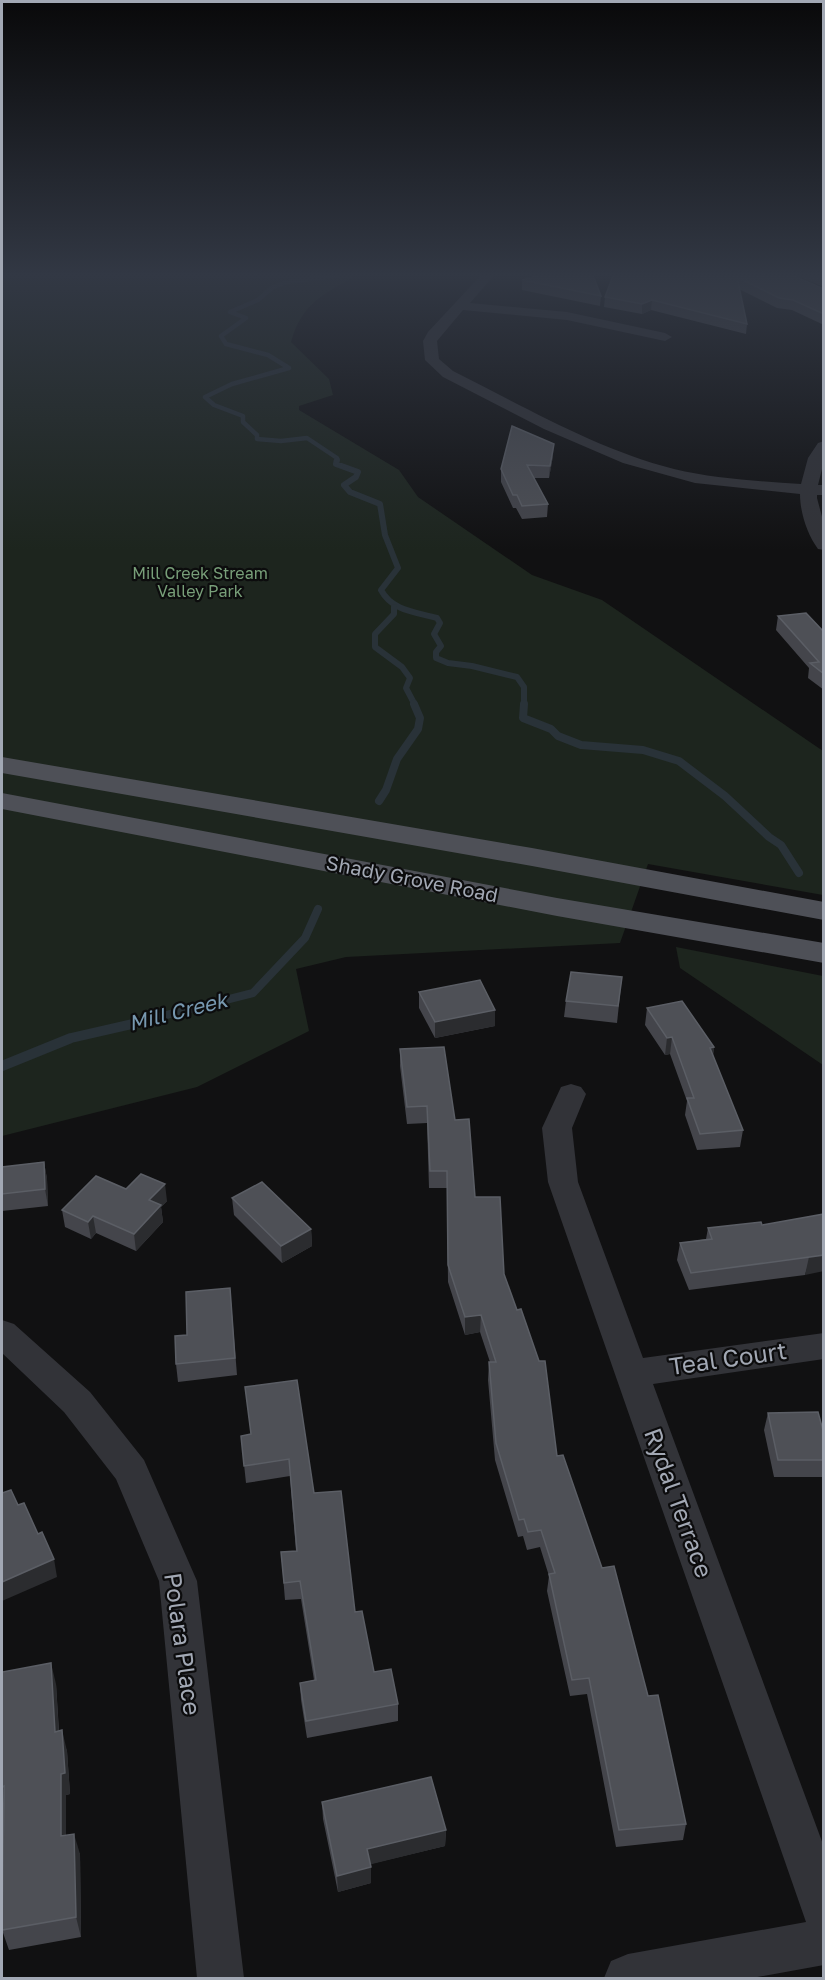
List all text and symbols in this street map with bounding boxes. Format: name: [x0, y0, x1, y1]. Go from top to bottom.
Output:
park label: Mill Creek Stream Valley Park: [132, 563, 268, 601]
street label: Shady Grove Road: [324, 850, 500, 906]
water label: Mill Creek: [126, 986, 232, 1036]
street label: Teal Court: [667, 1335, 789, 1380]
street label: Rydal Terrace: [639, 1424, 720, 1581]
street label: Polara Place: [159, 1571, 208, 1717]

